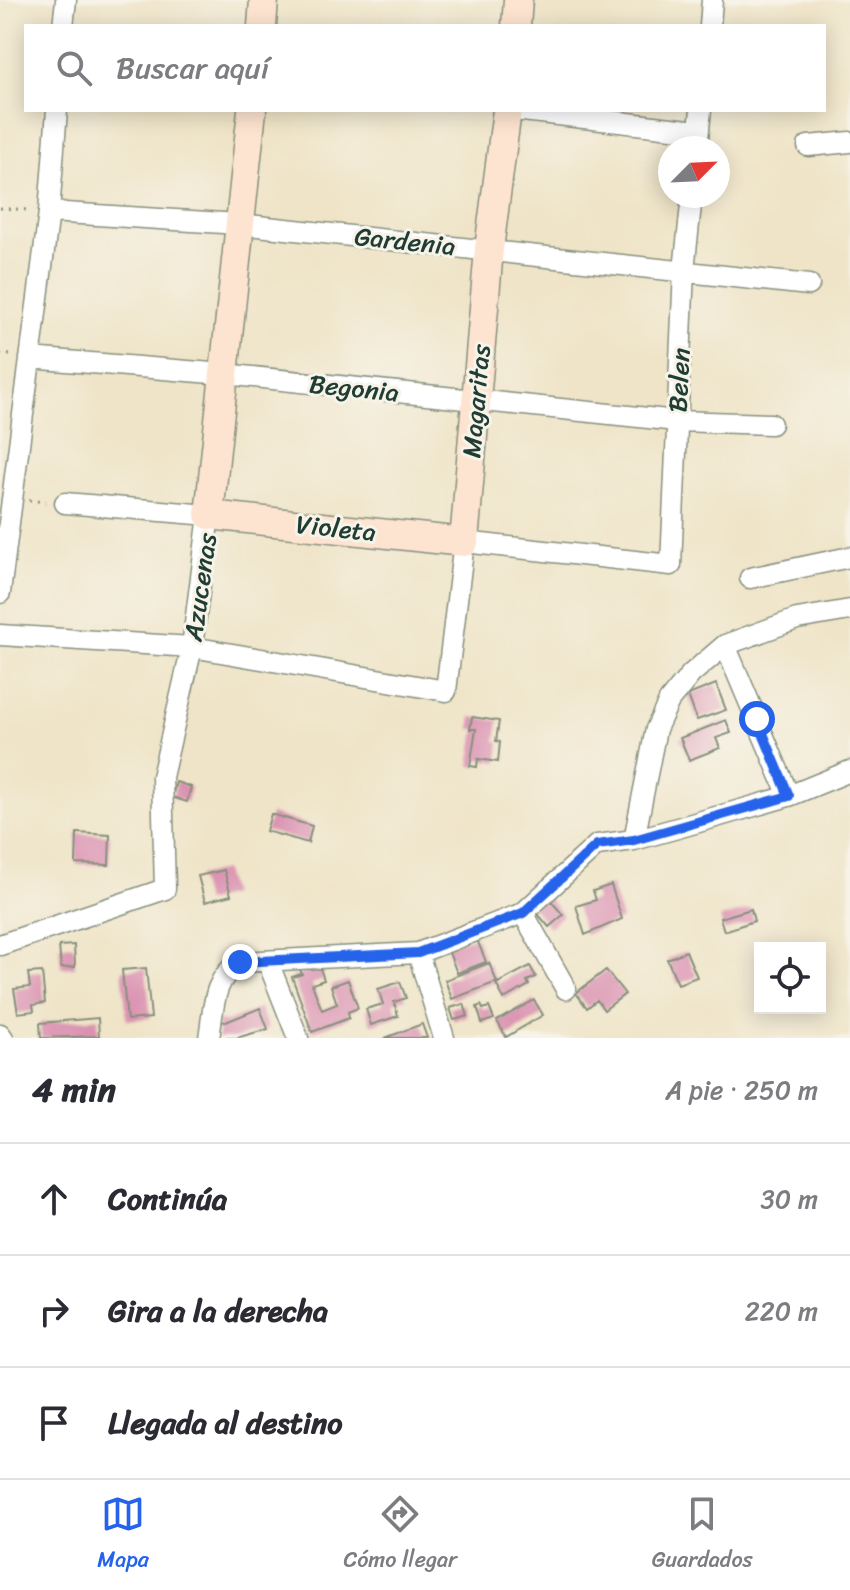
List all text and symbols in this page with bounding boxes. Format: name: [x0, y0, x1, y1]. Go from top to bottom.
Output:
search box: [24, 24, 826, 112]
text: Buscar aquí: [116, 41, 269, 95]
icon: search: [52, 46, 96, 90]
north arrow: [658, 136, 730, 208]
street label: Gardenia: [352, 213, 458, 269]
street label: Magaritas: [448, 341, 504, 460]
street label: Belen: [654, 347, 704, 413]
street label: Begonia: [307, 360, 401, 416]
street label: Violeta: [294, 501, 378, 555]
street label: Azucenas: [170, 529, 230, 645]
route start: [739, 701, 775, 737]
map controls: [754, 942, 826, 1014]
button: locate: [754, 942, 826, 1014]
route end: [222, 944, 258, 980]
text: 4 min: [32, 1060, 116, 1120]
text: A pie · 250 m: [665, 1067, 818, 1113]
text: Continúa: [108, 1172, 227, 1226]
text: 30 m: [761, 1176, 818, 1222]
icon: ahead: [32, 1177, 76, 1221]
text: Gira a la derecha: [108, 1284, 328, 1338]
text: 220 m: [745, 1288, 818, 1334]
icon: right: [32, 1289, 76, 1333]
text: Llegada al destino: [108, 1396, 342, 1450]
icon: arrive: [32, 1401, 76, 1445]
tab: Mapa: [97, 1492, 149, 1579]
tab: Cómo llegar: [343, 1492, 457, 1579]
tab: Guardados: [652, 1492, 753, 1579]

